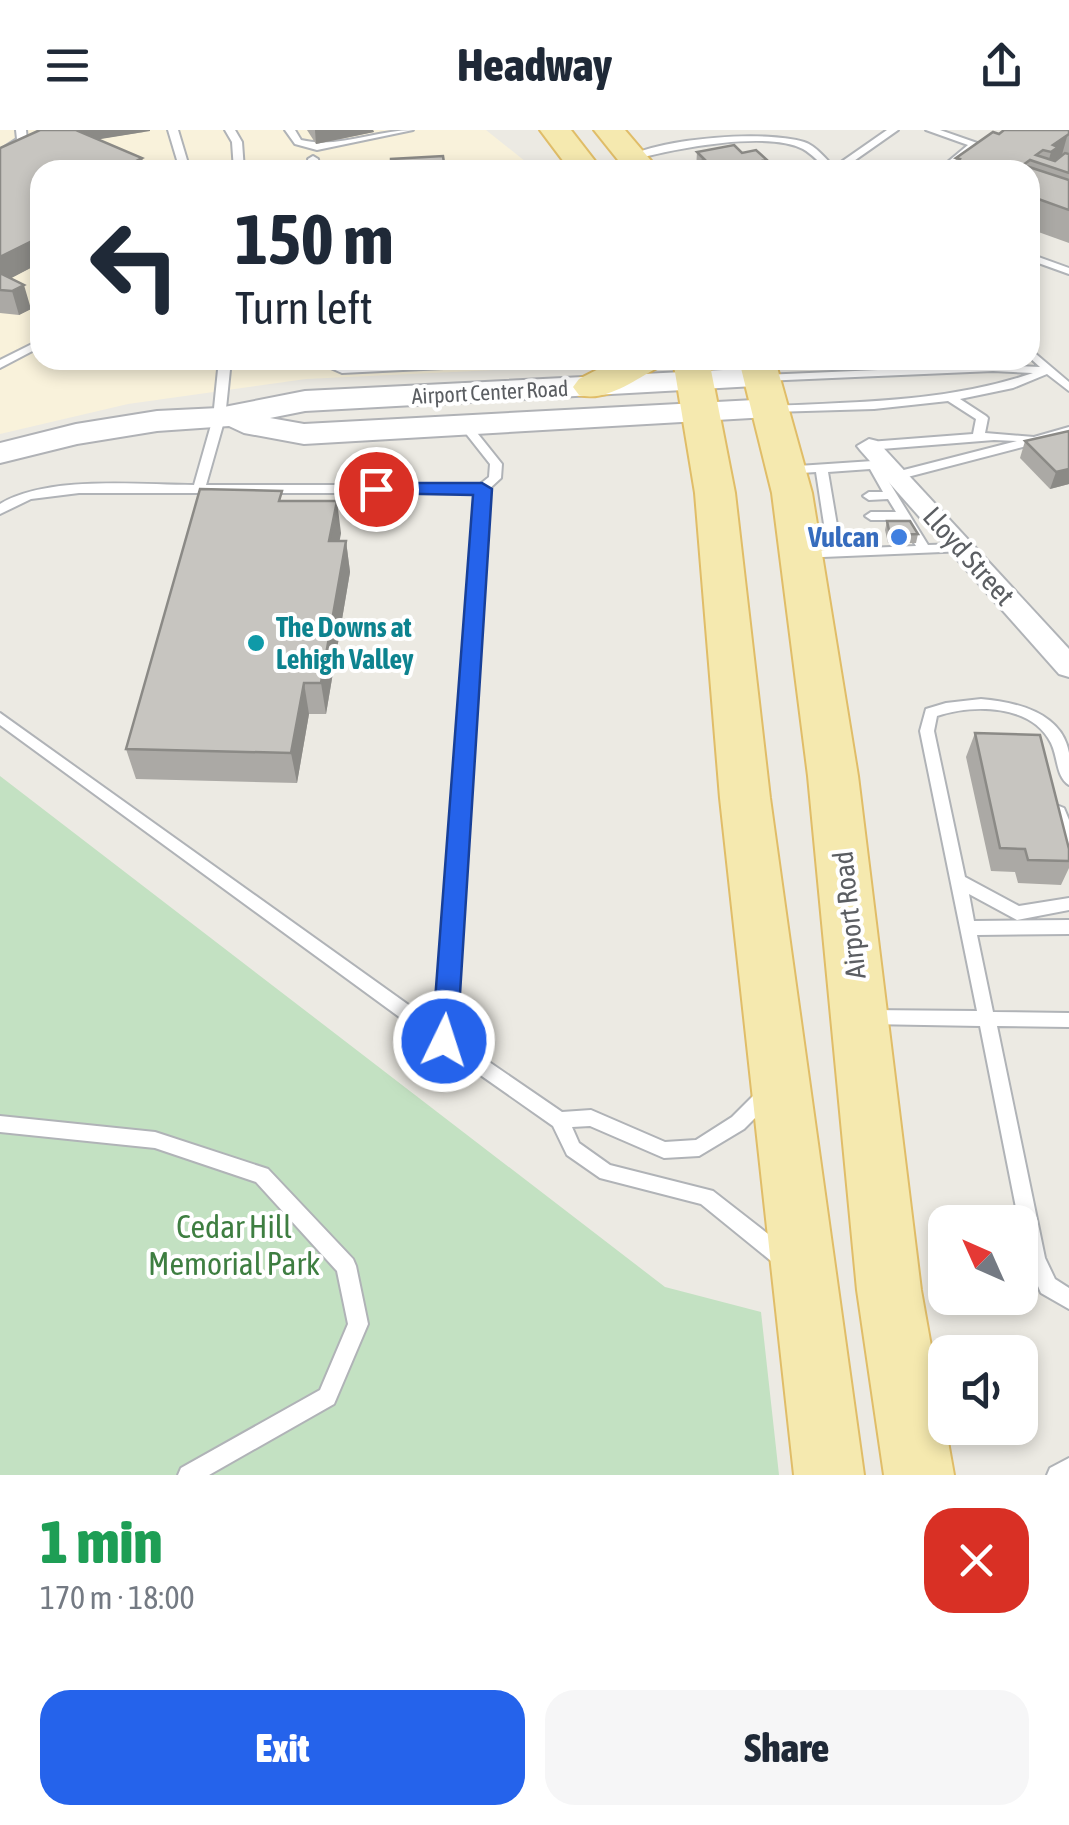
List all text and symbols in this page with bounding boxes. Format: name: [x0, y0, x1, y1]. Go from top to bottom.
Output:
icon: menu: [40, 38, 95, 93]
icon: share: [974, 38, 1029, 93]
text: Headway: [457, 39, 612, 91]
text: 150 m: [235, 199, 394, 279]
icon: left: [70, 200, 200, 330]
text: Turn left: [235, 282, 373, 334]
street label: Airport Center Road: [411, 375, 569, 409]
pin: [334, 447, 419, 532]
icon: arrive: [349, 462, 404, 517]
street label: Lloyd Street: [917, 500, 1021, 612]
place label: Vulcan: [807, 521, 879, 553]
marker: Vulcan: [888, 526, 910, 548]
place label: The Downs at Lehigh Valley: [276, 611, 414, 675]
marker: The Downs at Lehigh Valley: [245, 632, 267, 654]
street label: Airport Road: [826, 850, 872, 980]
position arrow: [392, 989, 496, 1093]
north arrow: [928, 1205, 1038, 1315]
map controls: [928, 1205, 1038, 1445]
park label: Cedar Hill Memorial Park: [148, 1208, 320, 1282]
button: sound: [928, 1335, 1038, 1445]
text: 1 min: [40, 1507, 163, 1576]
button: close: [924, 1508, 1029, 1613]
text: 170 m · 18:00: [40, 1579, 195, 1616]
button: Exit: [40, 1690, 525, 1805]
button: Share: [545, 1690, 1029, 1805]

